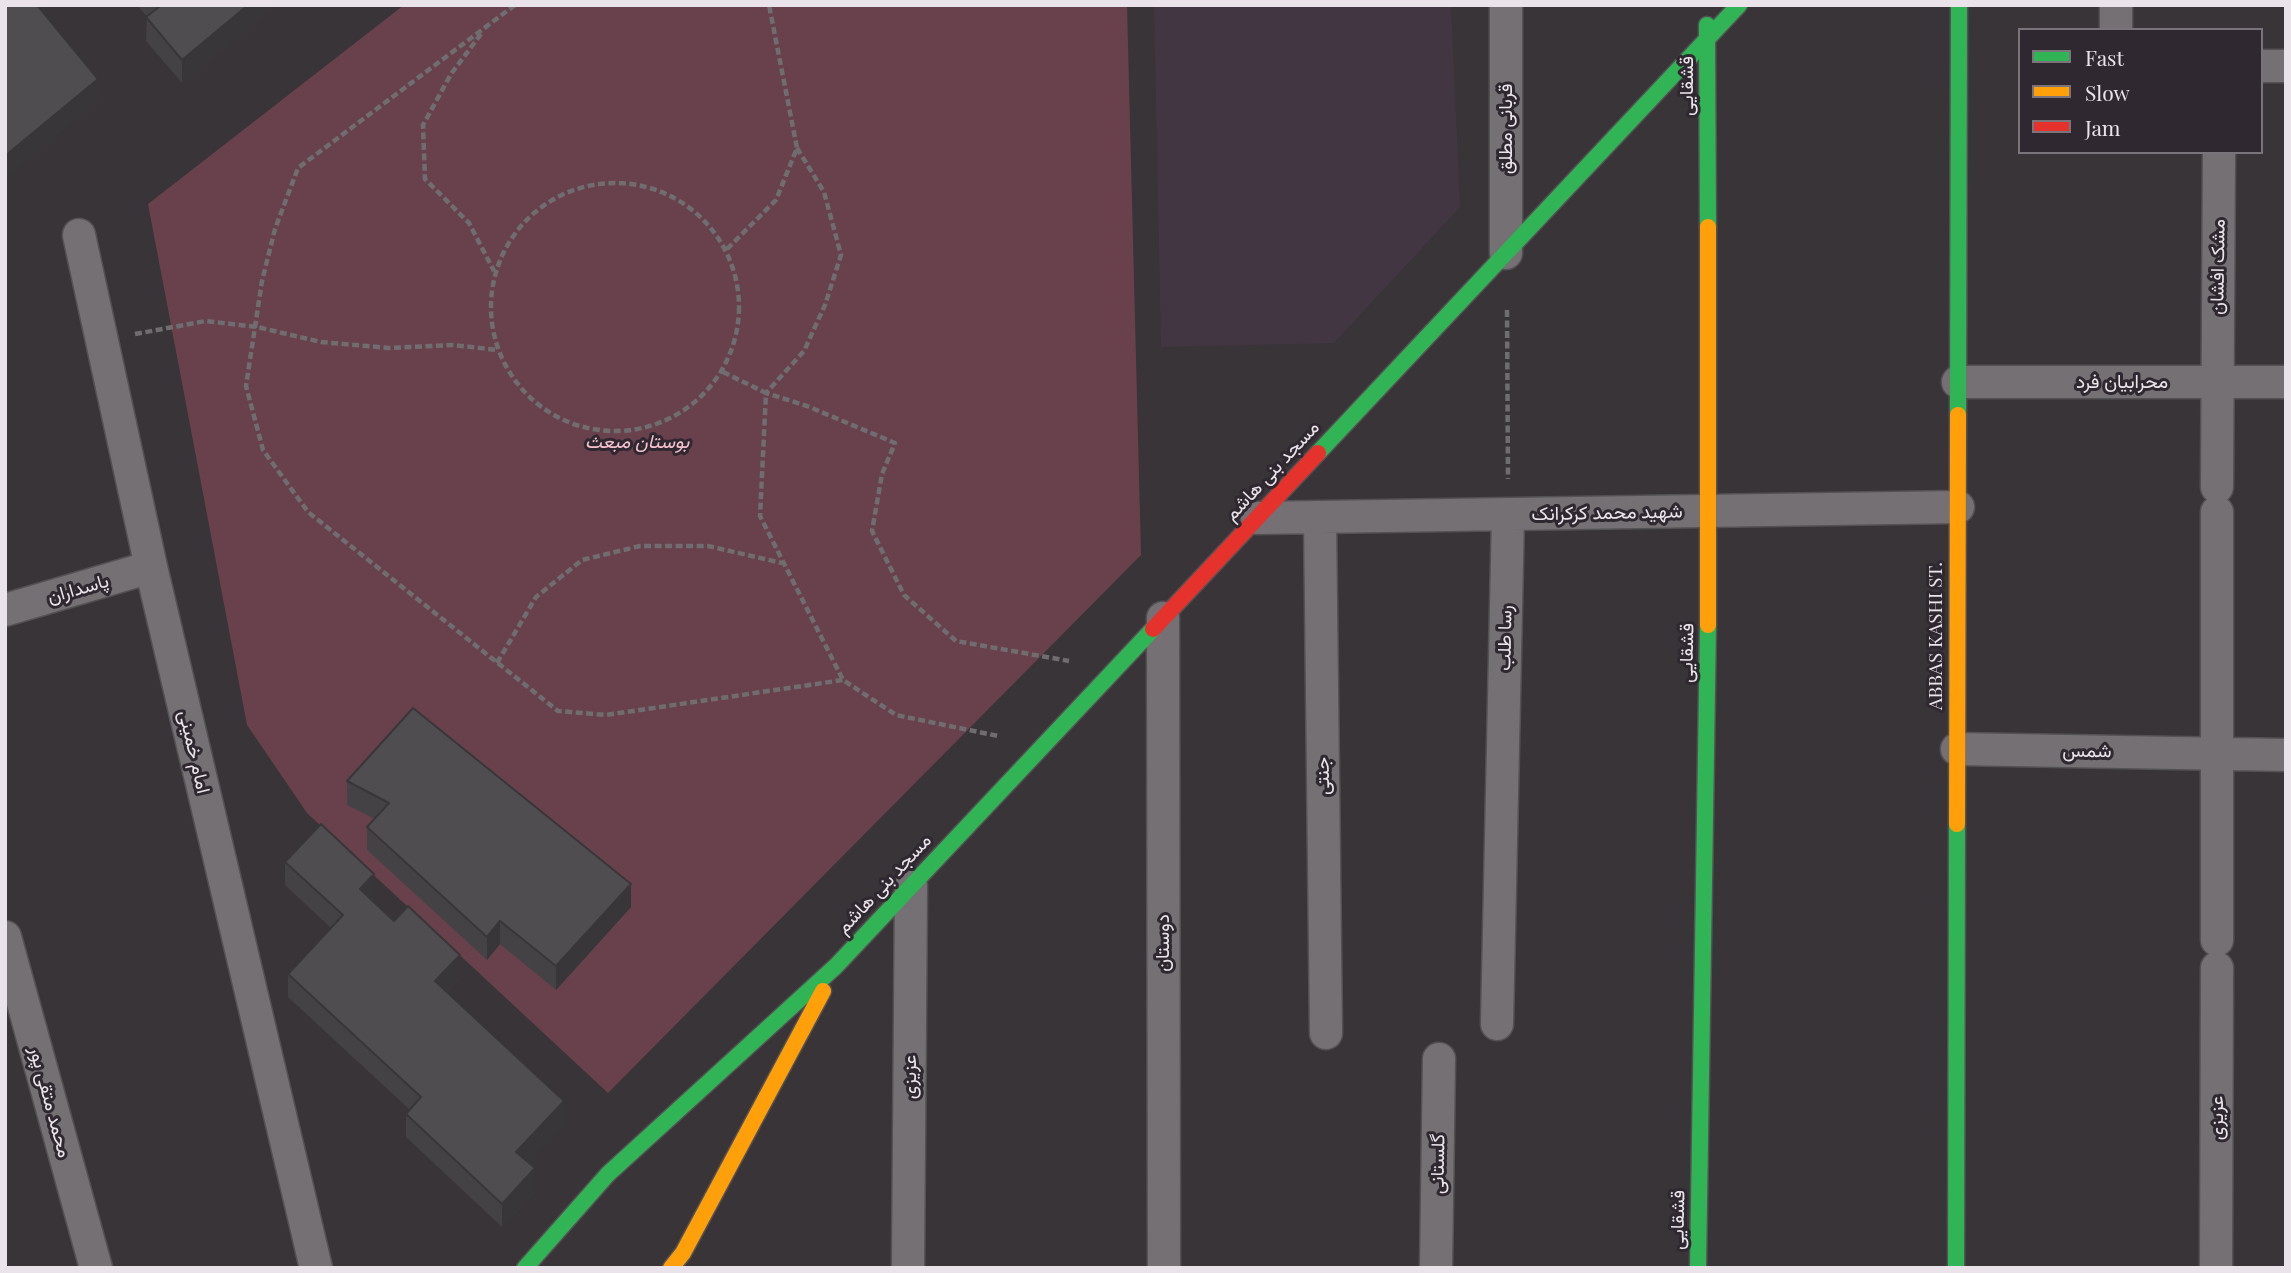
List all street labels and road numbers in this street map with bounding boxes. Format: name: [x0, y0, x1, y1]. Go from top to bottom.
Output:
street label: قشقایی: [1676, 56, 1698, 116]
street label: قربانی مطلق: [1495, 84, 1517, 174]
street label: مشک افشان: [2206, 219, 2230, 315]
street label: محرابیان فرد: [2076, 371, 2168, 393]
street label: مسجد بنی هاشم: [1220, 416, 1324, 526]
street label: شهید محمد کرکرانک: [1531, 500, 1683, 526]
street label: ABBAS KASHI ST.: [1925, 562, 1947, 710]
street label: پاسداران: [45, 569, 111, 609]
street label: رسا طلب: [1493, 605, 1517, 671]
street label: قشقایی: [1675, 623, 1699, 683]
street label: امام خمینی: [173, 708, 215, 796]
street label: شمس: [2062, 739, 2112, 763]
street label: جنتی: [1311, 757, 1335, 795]
street label: مسجد بنی هاشم: [832, 829, 936, 939]
street label: دوستان: [1152, 914, 1174, 972]
street label: محمد متقی پور: [24, 1044, 76, 1160]
street label: عزیزی: [899, 1055, 921, 1099]
street label: عزیزی: [2206, 1096, 2228, 1140]
street label: گلستانی: [1426, 1134, 1450, 1194]
street label: قشقایی: [1666, 1190, 1690, 1250]

